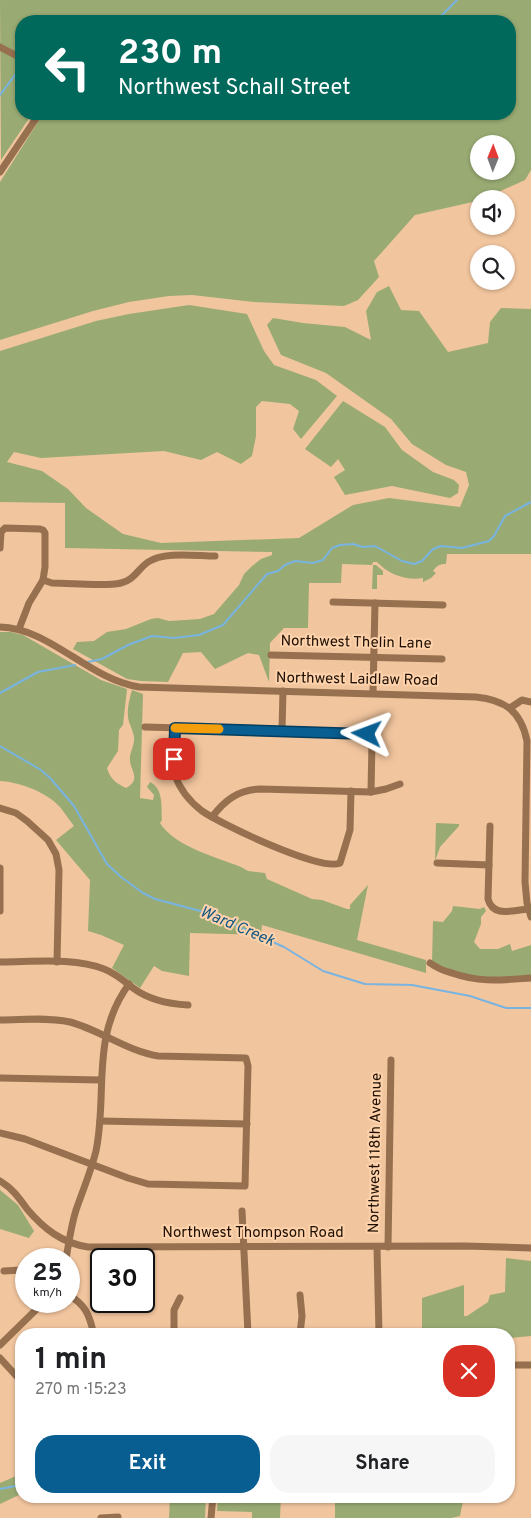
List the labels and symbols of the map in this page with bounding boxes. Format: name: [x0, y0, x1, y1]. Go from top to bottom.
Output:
north arrow: [470, 135, 515, 180]
street label: Northwest Thelin Lane: [280, 632, 432, 654]
street label: Northwest Laidlaw Road: [276, 669, 438, 691]
position arrow: [340, 707, 392, 759]
pin: [153, 738, 195, 780]
water label: Ward Creek: [197, 902, 278, 952]
street label: Northwest 118th Avenue: [365, 1073, 387, 1233]
street label: Northwest Thompson Road: [162, 1224, 344, 1243]
speed limit sign: 30: [90, 1248, 155, 1313]

